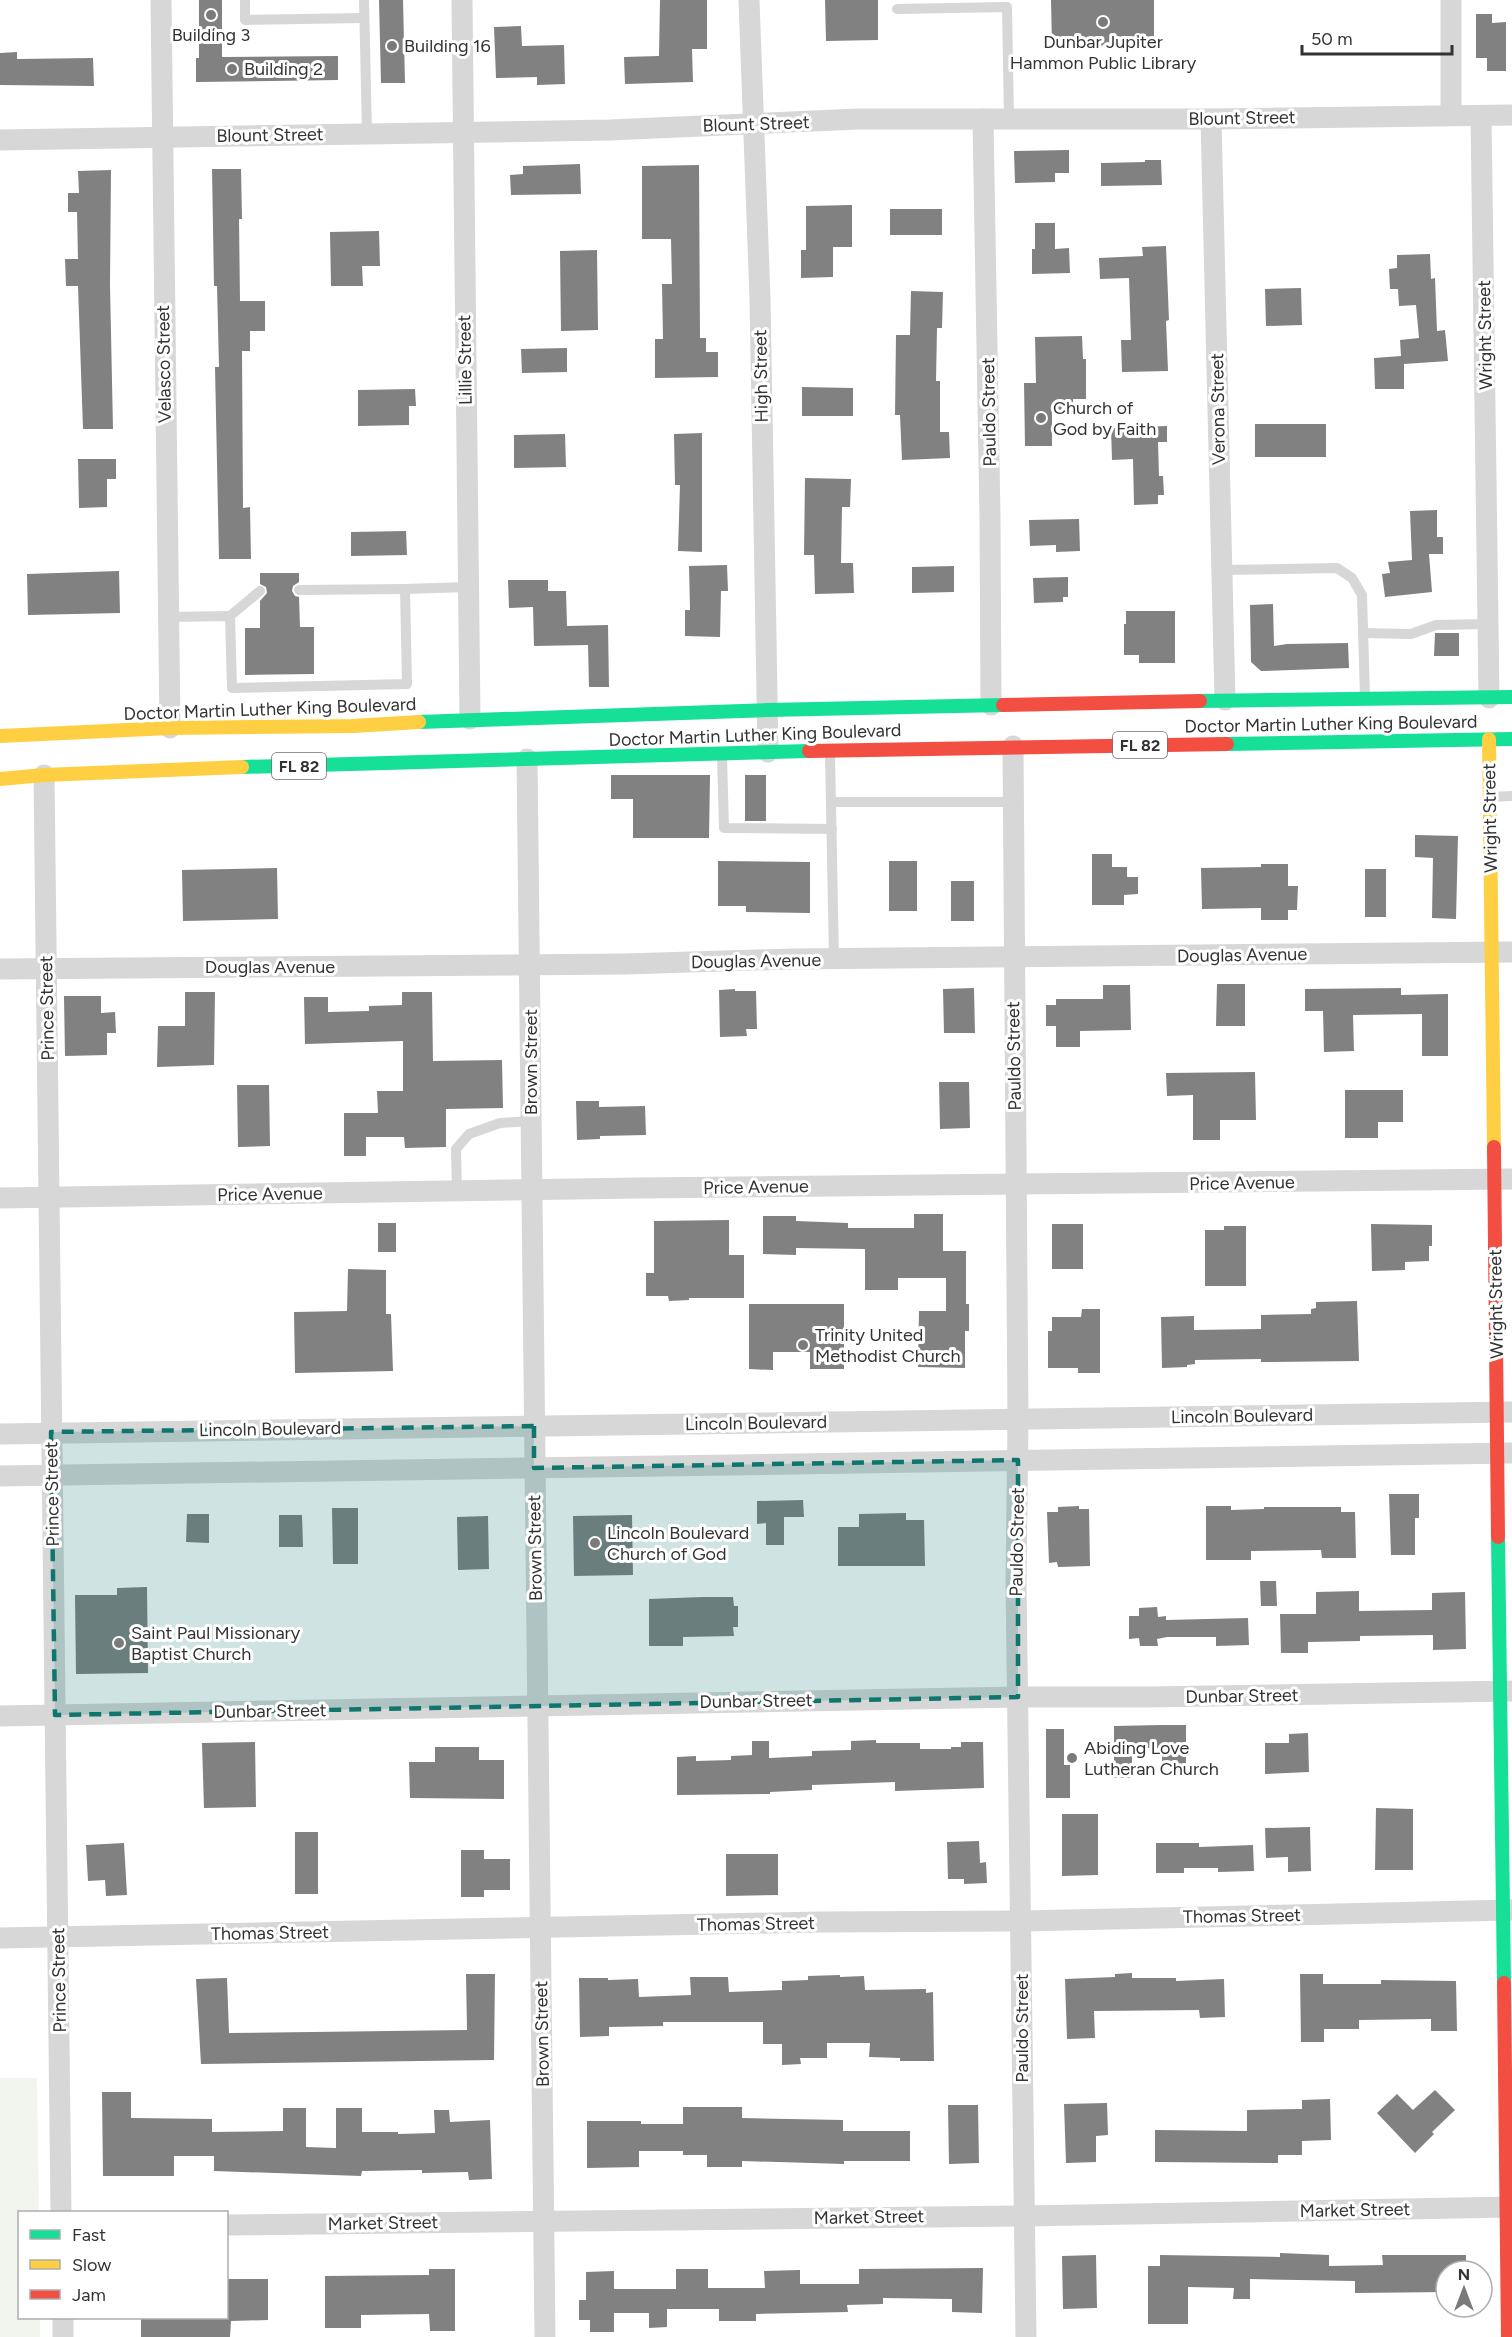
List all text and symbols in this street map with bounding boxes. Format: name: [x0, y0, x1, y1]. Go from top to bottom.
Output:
marker: Building 3: [204, 8, 218, 22]
marker: Dunbar Jupiter Hammon Public Library: [1096, 15, 1110, 29]
scale bar: [1302, 18, 1452, 56]
place label: Building 3: [172, 24, 250, 46]
text: 50 m: [1311, 28, 1353, 50]
place label: Dunbar Jupiter Hammon Public Library: [1010, 31, 1197, 74]
place label: Building 16: [404, 35, 491, 57]
marker: Building 16: [385, 39, 399, 53]
place label: Building 2: [244, 58, 323, 80]
marker: Building 2: [225, 62, 239, 76]
street label: Blount Street: [1188, 106, 1296, 130]
street label: Blount Street: [702, 111, 810, 137]
street label: Blount Street: [216, 123, 324, 147]
street label: Wright Street: [1473, 280, 1497, 390]
street label: Velasco Street: [152, 305, 176, 423]
street label: Lillie Street: [453, 314, 477, 405]
street label: High Street: [749, 329, 773, 423]
street label: Verona Street: [1206, 353, 1230, 465]
street label: Pauldo Street: [977, 357, 1001, 467]
place label: Church of God by Faith: [1053, 397, 1156, 440]
marker: Church of God by Faith: [1034, 411, 1048, 425]
street label: Doctor Martin Luther King Boulevard: [123, 693, 417, 725]
street label: Doctor Martin Luther King Boulevard: [1184, 710, 1478, 738]
street label: Doctor Martin Luther King Boulevard: [608, 719, 902, 751]
road number: FL 82: [1113, 732, 1167, 758]
road number: FL 82: [272, 753, 326, 779]
street label: Wright Street: [1478, 763, 1502, 873]
street label: Douglas Avenue: [1177, 943, 1307, 967]
street label: Douglas Avenue: [691, 949, 821, 973]
street label: Prince Street: [35, 955, 59, 1061]
street label: Douglas Avenue: [205, 956, 335, 978]
street label: Pauldo Street: [1002, 1001, 1026, 1111]
street label: Brown Street: [520, 1009, 542, 1115]
street label: Price Avenue: [1189, 1171, 1295, 1195]
street label: Price Avenue: [703, 1175, 809, 1199]
street label: Price Avenue: [217, 1182, 323, 1206]
street label: Wright Street: [1484, 1249, 1508, 1359]
place label: Trinity United Methodist Church: [815, 1324, 961, 1367]
marker: Trinity United Methodist Church: [796, 1338, 810, 1352]
street label: Lincoln Boulevard: [1171, 1404, 1313, 1428]
street label: Lincoln Boulevard: [685, 1411, 827, 1435]
street label: Lincoln Boulevard: [199, 1417, 341, 1441]
street label: Prince Street: [40, 1441, 64, 1547]
street label: Pauldo Street: [1005, 1487, 1029, 1597]
street label: Brown Street: [523, 1494, 547, 1601]
place label: Lincoln Boulevard Church of God: [607, 1522, 749, 1565]
marker: Lincoln Boulevard Church of God: [588, 1536, 602, 1550]
place label: Saint Paul Missionary Baptist Church: [131, 1622, 301, 1665]
marker: Saint Paul Missionary Baptist Church: [112, 1636, 126, 1650]
street label: Dunbar Street: [1185, 1684, 1299, 1708]
street label: Dunbar Street: [699, 1689, 813, 1713]
street label: Dunbar Street: [213, 1699, 327, 1723]
place label: Abiding Love Lutheran Church: [1084, 1737, 1219, 1780]
marker: Abiding Love Lutheran Church: [1065, 1751, 1079, 1765]
street label: Thomas Street: [1183, 1904, 1301, 1928]
street label: Thomas Street: [697, 1912, 815, 1936]
street label: Thomas Street: [211, 1921, 329, 1945]
street label: Prince Street: [47, 1927, 71, 2033]
street label: Pauldo Street: [1011, 1973, 1033, 2083]
street label: Brown Street: [530, 1980, 554, 2087]
street label: Market Street: [1300, 2198, 1411, 2222]
street label: Market Street: [814, 2205, 925, 2229]
legend: [18, 2211, 228, 2319]
street label: Market Street: [328, 2211, 439, 2235]
text: Fast: [72, 2224, 106, 2246]
text: Slow: [72, 2254, 111, 2276]
north arrow: [1434, 2259, 1494, 2319]
text: N: [1458, 2265, 1470, 2284]
text: Jam: [72, 2284, 106, 2306]

